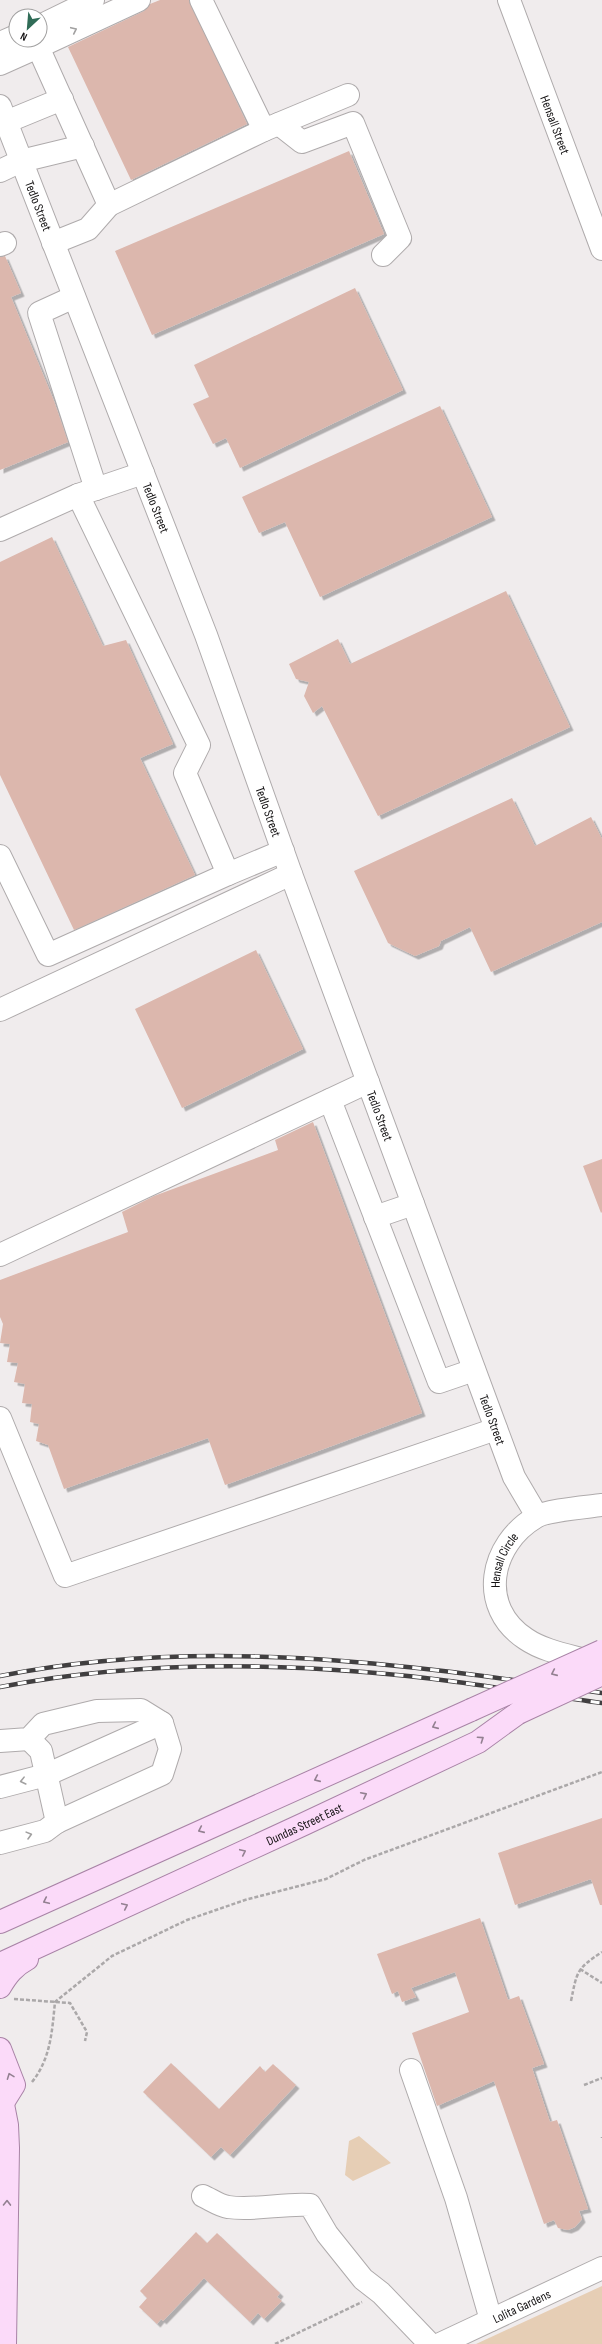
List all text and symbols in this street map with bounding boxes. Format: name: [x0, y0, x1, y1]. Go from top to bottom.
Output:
north arrow: [8, 8, 48, 48]
one-way arrow: [69, 27, 77, 35]
text: N: [18, 29, 29, 44]
street label: Hensall Street: [536, 93, 573, 157]
street label: Tedlo Street: [21, 179, 55, 233]
street label: Tedlo Street: [138, 481, 172, 535]
street label: Tedlo Street: [251, 784, 284, 839]
street label: Tedlo Street: [363, 1089, 396, 1143]
street label: Tedlo Street: [475, 1393, 508, 1447]
street label: Hensall Circle: [488, 1529, 522, 1588]
one-way arrow: [550, 1668, 557, 1676]
one-way arrow: [432, 1721, 440, 1729]
one-way arrow: [477, 1736, 484, 1744]
one-way arrow: [313, 1774, 321, 1782]
one-way arrow: [20, 1776, 27, 1785]
one-way arrow: [360, 1792, 367, 1800]
street label: Dundas Street East: [264, 1800, 346, 1849]
one-way arrow: [198, 1825, 206, 1833]
one-way arrow: [26, 1831, 33, 1840]
one-way arrow: [239, 1849, 247, 1857]
one-way arrow: [43, 1896, 50, 1904]
one-way arrow: [121, 1903, 128, 1911]
one-way arrow: [7, 2072, 15, 2079]
one-way arrow: [3, 2200, 11, 2206]
street label: Lolita Gardens: [490, 2286, 554, 2327]

